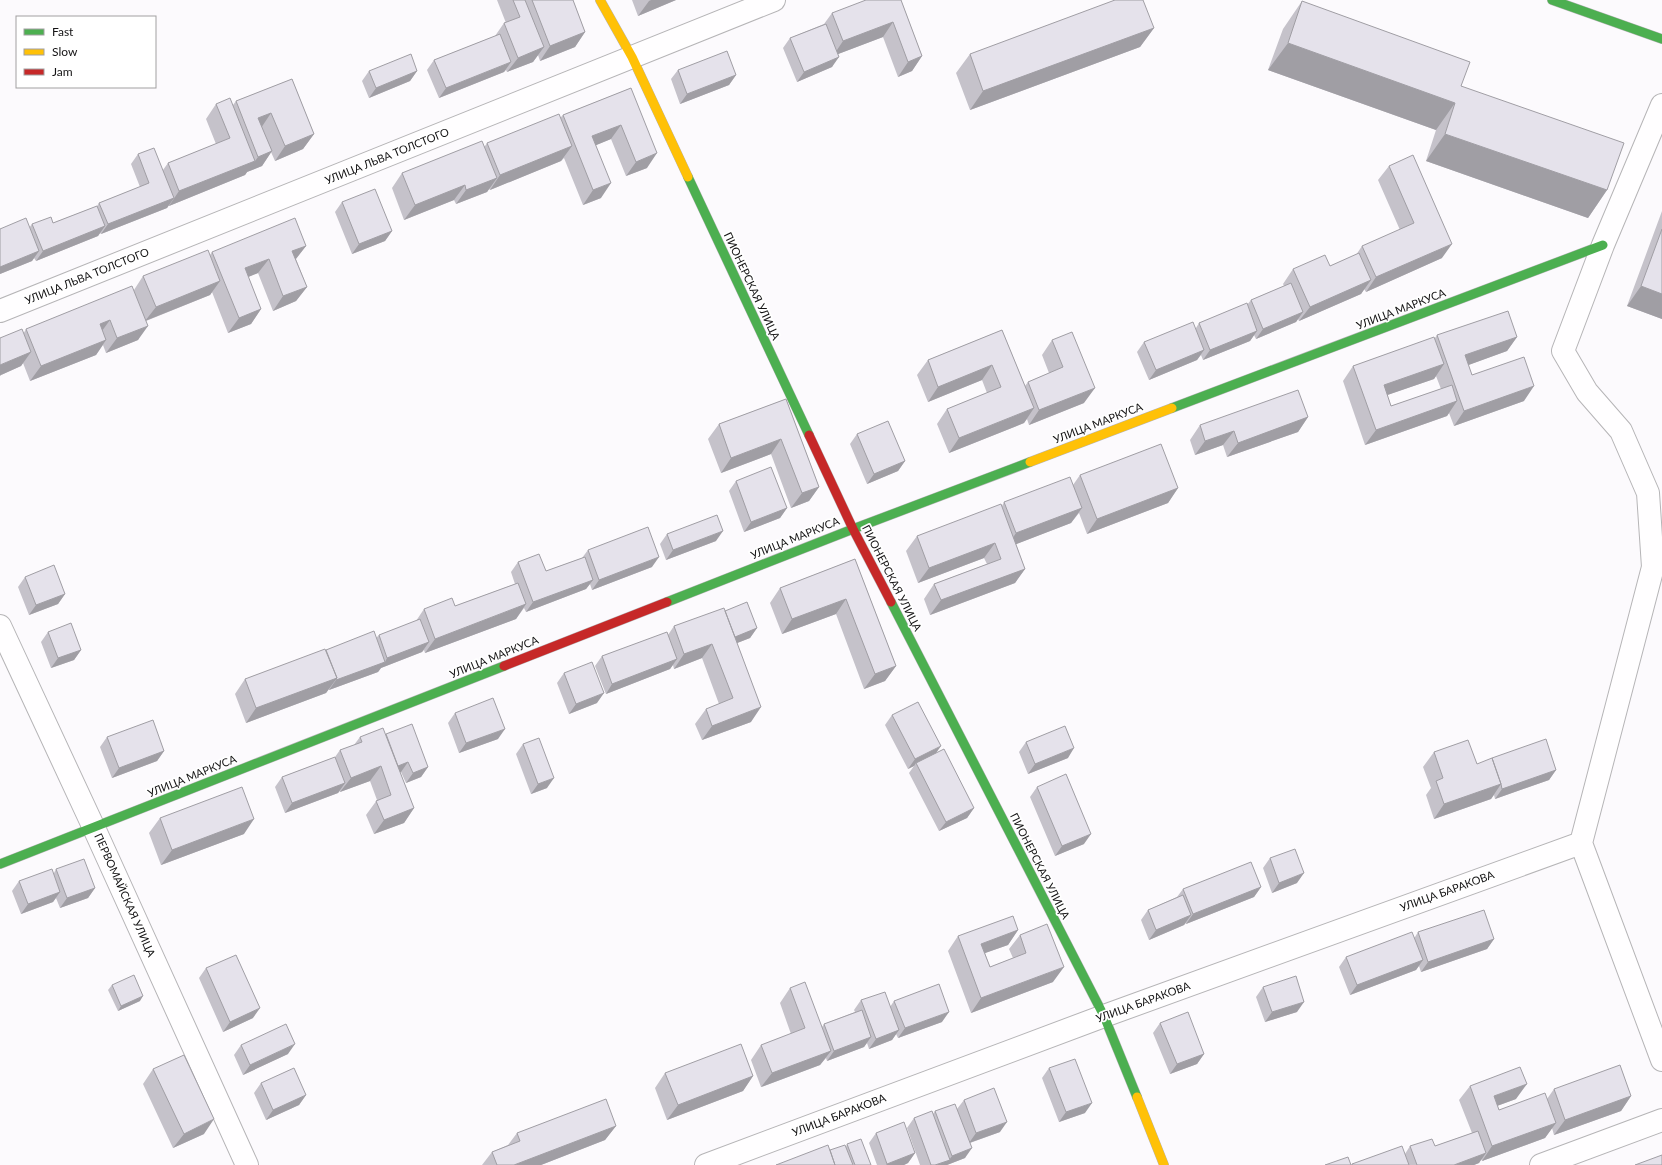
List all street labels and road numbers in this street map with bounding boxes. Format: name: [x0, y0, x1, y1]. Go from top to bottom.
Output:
street label: УЛИЦА ЛЬВА ТОЛСТОГО: [323, 125, 451, 186]
street label: ПИОНЕРСКАЯ УЛИЦА: [722, 230, 783, 342]
street label: УЛИЦА ЛЬВА ТОЛСТОГО: [23, 245, 151, 306]
street label: УЛИЦА МАРКУСА: [1354, 285, 1448, 332]
street label: УЛИЦА МАРКУСА: [1051, 399, 1145, 446]
street label: УЛИЦА МАРКУСА: [749, 514, 842, 561]
street label: ПИОНЕРСКАЯ УЛИЦА: [860, 522, 925, 634]
street label: УЛИЦА МАРКУСА: [448, 633, 541, 680]
street label: УЛИЦА МАРКУСА: [146, 752, 239, 799]
street label: ПИОНЕРСКАЯ УЛИЦА: [1008, 810, 1073, 922]
street label: ПЕРВОМАЙСКАЯ УЛИЦА: [92, 831, 159, 959]
street label: УЛИЦА БАРАКОВА: [1398, 867, 1496, 914]
street label: УЛИЦА БАРАКОВА: [1094, 978, 1192, 1025]
street label: УЛИЦА БАРАКОВА: [790, 1090, 888, 1138]

